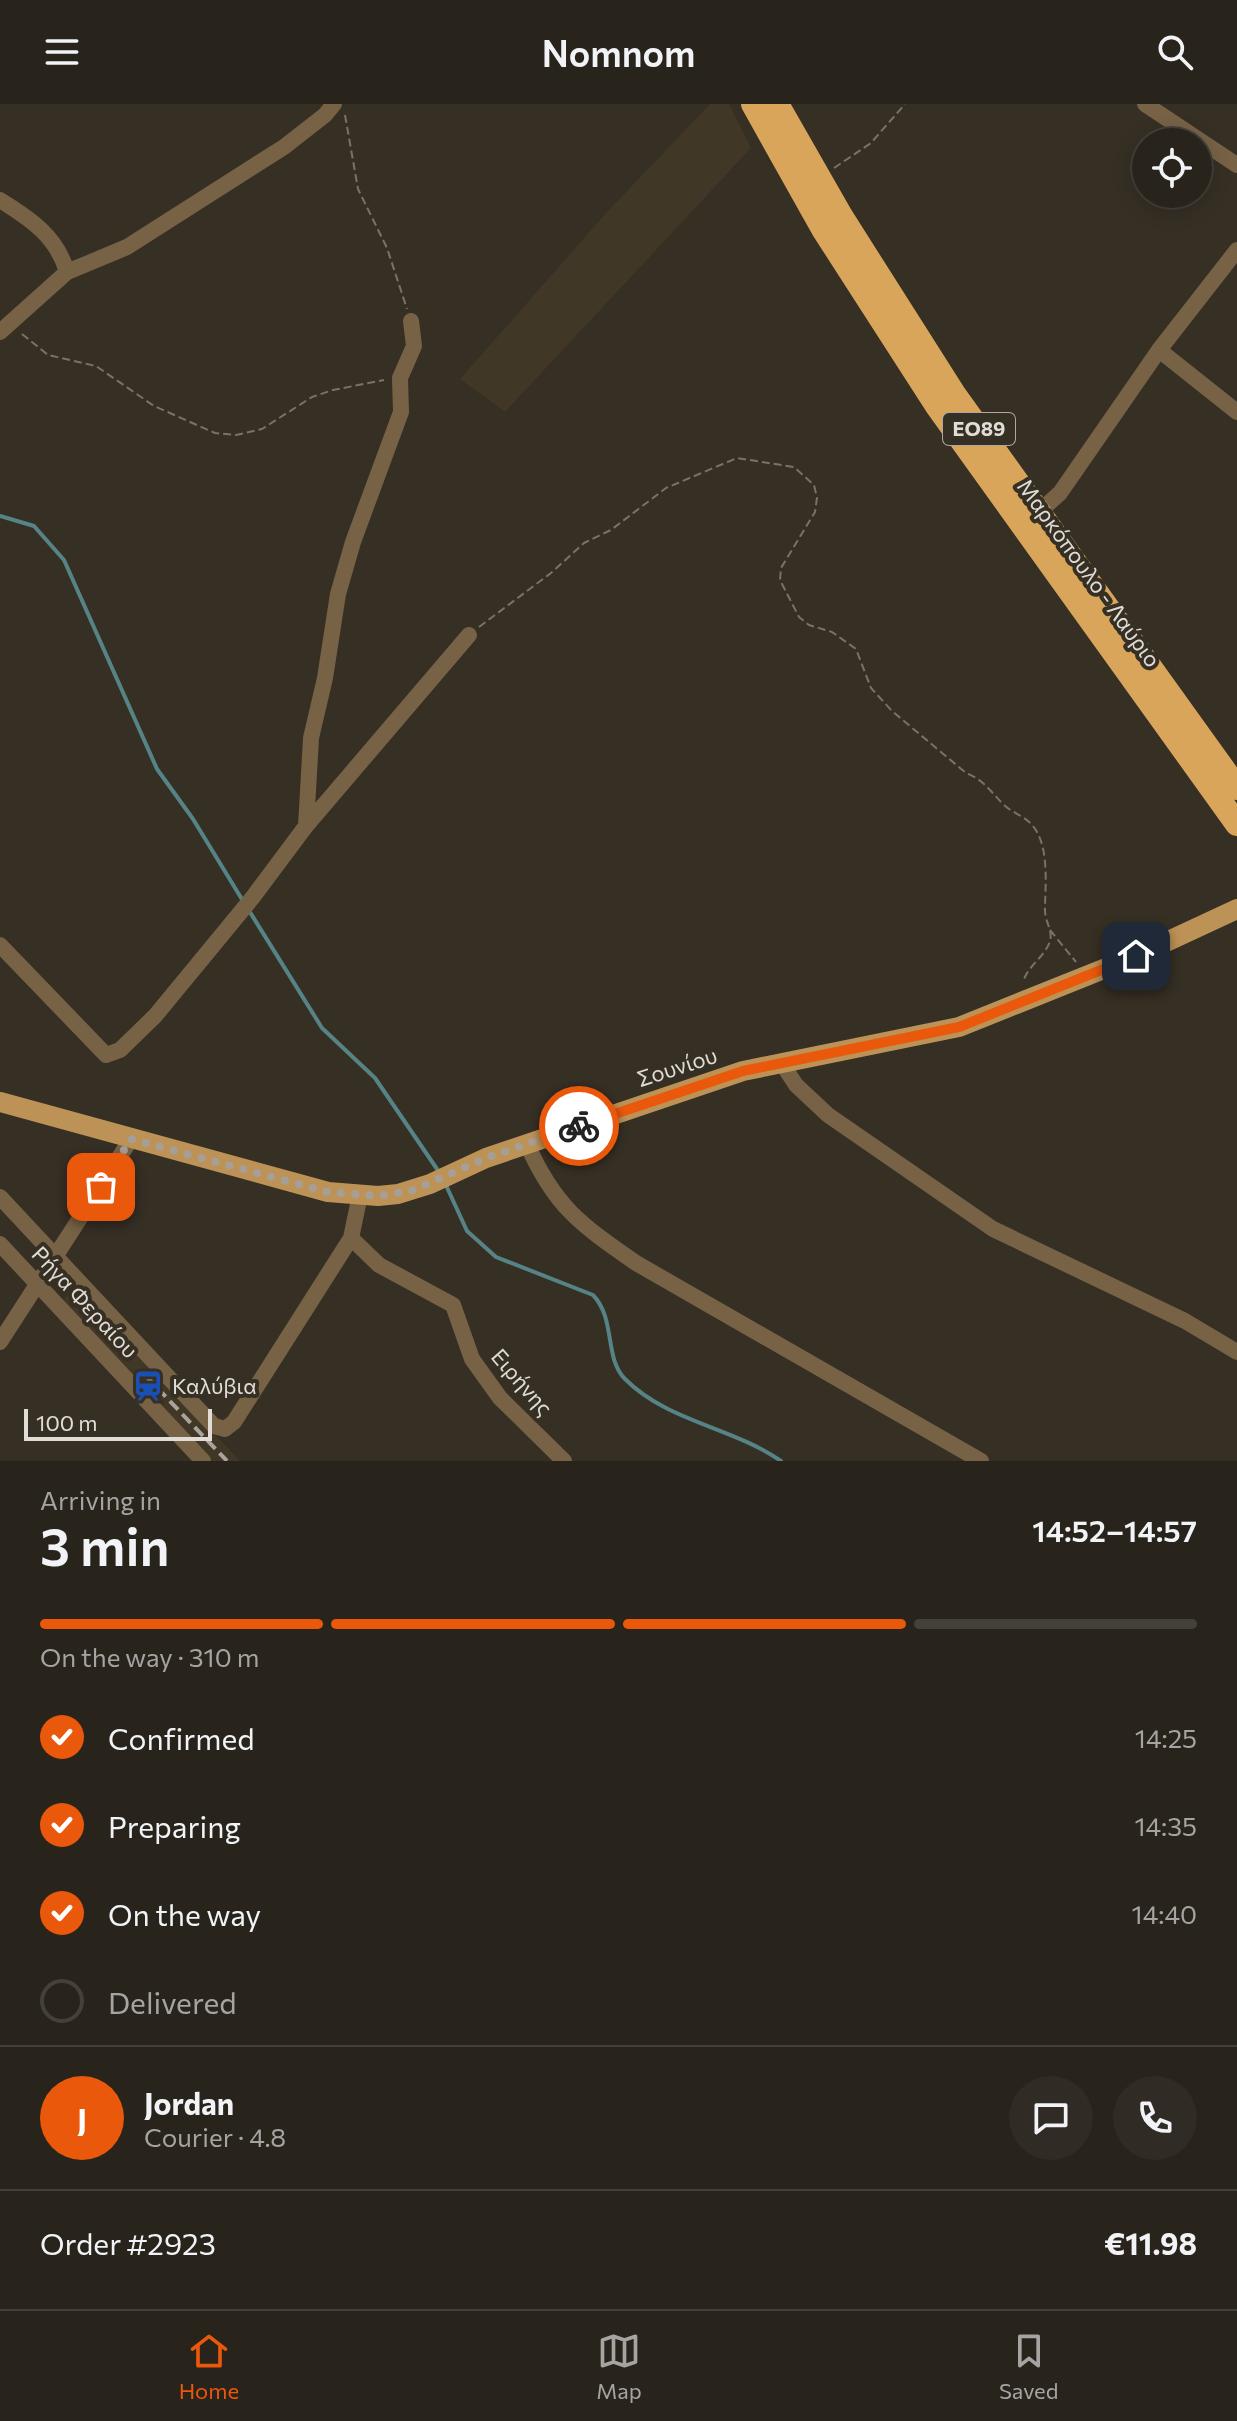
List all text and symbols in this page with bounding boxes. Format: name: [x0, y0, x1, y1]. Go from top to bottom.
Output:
icon: menu: [40, 30, 84, 74]
text: Nomnom: [542, 30, 695, 74]
icon: search: [1153, 30, 1197, 74]
map controls: [1132, 128, 1212, 208]
button: locate: [1132, 128, 1212, 208]
road number: ΕΟ89: [943, 413, 1015, 445]
street label: Μαρκόπουλο - Λαύριο: [1012, 473, 1167, 672]
pin: [1102, 922, 1170, 990]
icon: home: [1114, 934, 1158, 978]
street label: Σουνίου: [633, 1041, 720, 1092]
courier: [539, 1086, 619, 1166]
icon: bike: [557, 1104, 601, 1148]
pin: [67, 1153, 135, 1221]
icon: bag: [79, 1165, 123, 1209]
street label: Ρήγα Φεραίου: [27, 1240, 144, 1363]
street label: Ειρήνης: [486, 1343, 559, 1421]
station icon: Καλύβια: [131, 1369, 165, 1403]
place label: Καλύβια: [172, 1372, 257, 1399]
scale bar: [24, 1405, 212, 1441]
text: 100 m: [36, 1409, 98, 1436]
text: Arriving in: [40, 1484, 161, 1515]
text: 14:52–14:57: [1032, 1511, 1197, 1548]
text: 3 min: [40, 1513, 169, 1577]
text: On the way · 310 m: [40, 1641, 259, 1672]
icon: check: [40, 1715, 84, 1759]
text: Confirmed: [108, 1719, 255, 1756]
text: 14:25: [1135, 1722, 1197, 1753]
icon: check: [40, 1803, 84, 1847]
text: Preparing: [108, 1807, 241, 1844]
text: 14:35: [1134, 1810, 1197, 1841]
icon: check: [40, 1891, 84, 1935]
text: On the way: [108, 1895, 261, 1932]
text: 14:40: [1132, 1898, 1197, 1929]
text: Delivered: [108, 1983, 237, 2020]
button: chat: [1009, 2076, 1093, 2160]
button: phone: [1113, 2076, 1197, 2160]
text: Jordan: [144, 2084, 234, 2121]
text: J: [77, 2100, 87, 2137]
text: Courier · 4.8: [144, 2121, 286, 2152]
text: Order #2923: [40, 2224, 216, 2261]
text: €11.98: [1104, 2224, 1197, 2261]
tab: Home: [179, 2329, 239, 2404]
tab: Map: [596, 2329, 642, 2404]
tab: Saved: [999, 2329, 1058, 2404]

